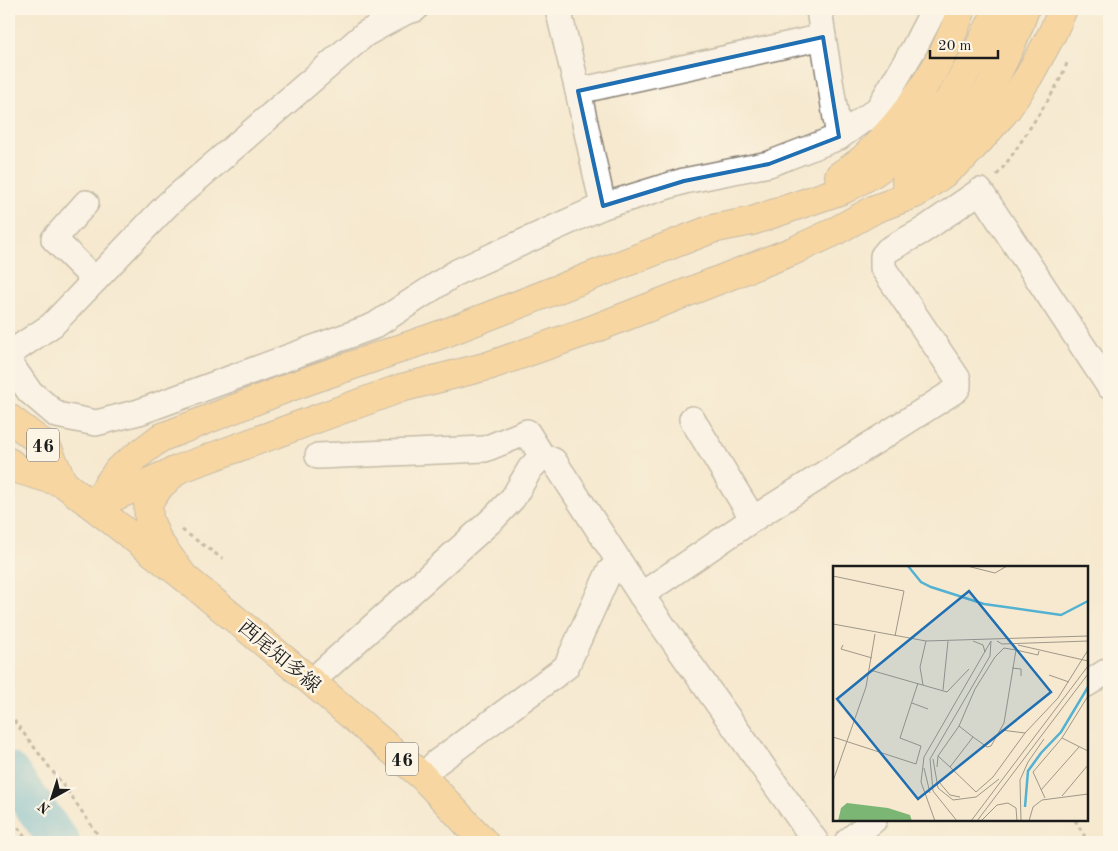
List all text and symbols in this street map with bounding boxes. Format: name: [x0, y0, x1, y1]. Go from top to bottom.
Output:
scale bar: [930, 28, 998, 60]
text: 20 m: [938, 39, 972, 54]
road number: 46: [27, 428, 59, 462]
inset map: [833, 566, 1088, 821]
street label: 西尾知多線: [234, 616, 325, 697]
road number: 46: [386, 742, 418, 776]
north arrow: [28, 774, 78, 824]
text: N: [36, 798, 53, 816]

